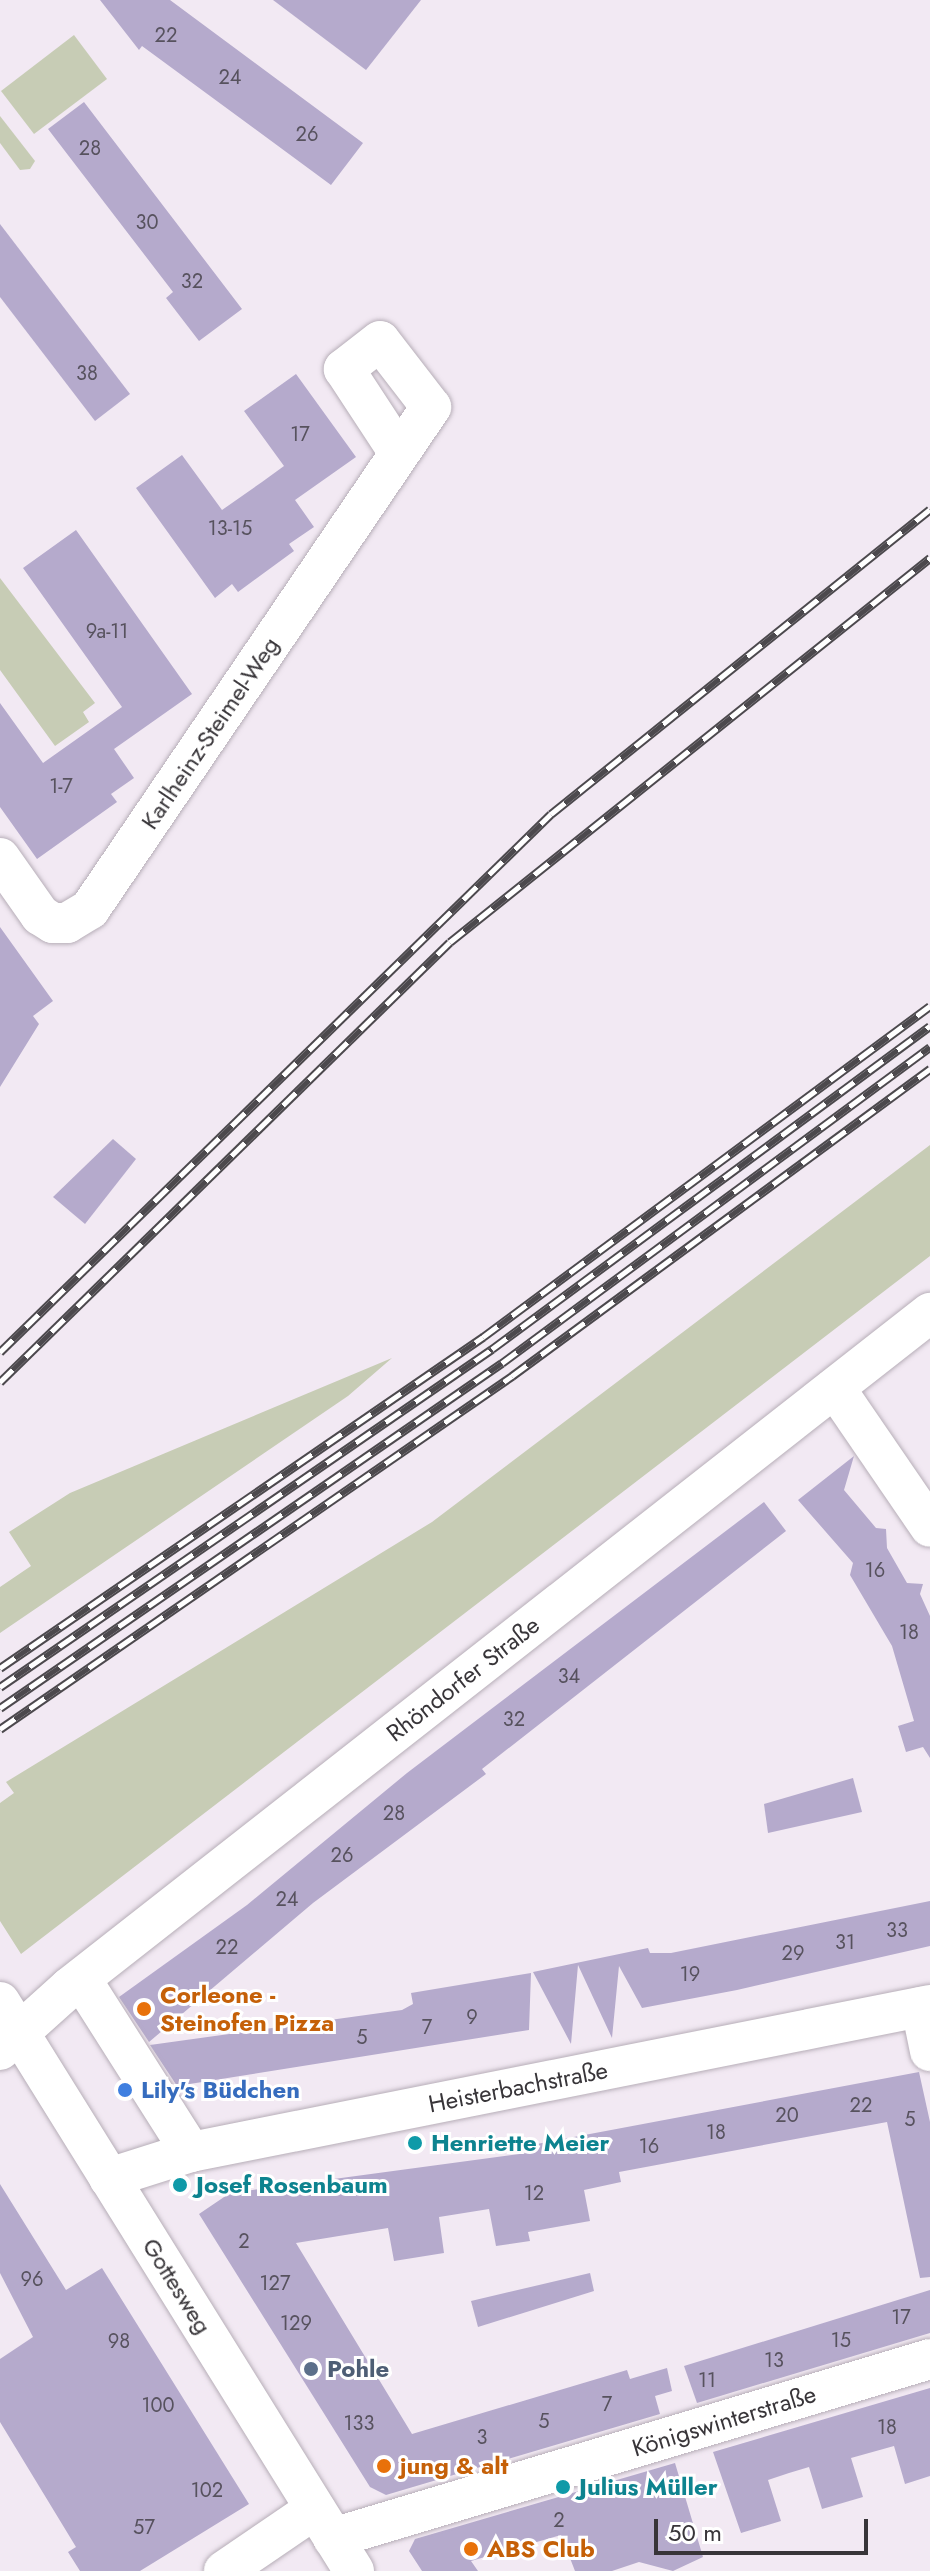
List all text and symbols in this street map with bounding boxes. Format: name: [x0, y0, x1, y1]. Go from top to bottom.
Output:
house number: 22: [155, 23, 177, 47]
house number: 24: [218, 65, 242, 89]
house number: 26: [296, 122, 318, 146]
house number: 28: [79, 136, 101, 160]
house number: 30: [136, 210, 158, 234]
house number: 32: [181, 269, 203, 293]
house number: 38: [76, 361, 98, 385]
house number: 17: [290, 422, 310, 446]
house number: 13-15: [208, 516, 252, 540]
house number: 9a-11: [86, 619, 128, 643]
street label: Karlheinz-Steimel-Weg: [135, 631, 285, 835]
house number: 1-7: [49, 774, 73, 798]
house number: 16: [865, 1558, 885, 1582]
street label: Rhöndorfer Straße: [381, 1610, 545, 1748]
house number: 18: [899, 1620, 919, 1644]
house number: 34: [558, 1664, 580, 1688]
house number: 32: [503, 1707, 525, 1731]
house number: 28: [383, 1801, 405, 1825]
house number: 26: [331, 1843, 353, 1867]
house number: 24: [275, 1887, 299, 1911]
house number: 33: [886, 1918, 908, 1942]
house number: 31: [835, 1930, 855, 1954]
house number: 22: [216, 1935, 238, 1959]
house number: 29: [782, 1941, 804, 1965]
house number: 19: [680, 1962, 700, 1986]
place label: Corleone - Steinofen Pizza: [160, 1981, 334, 2037]
marker: Corleone - Steinofen Pizza: [135, 2000, 153, 2018]
house number: 9: [466, 2005, 478, 2029]
house number: 7: [422, 2015, 432, 2039]
house number: 5: [356, 2025, 368, 2049]
street label: Heisterbachstraße: [426, 2055, 610, 2119]
place label: Lily's Büdchen: [141, 2076, 300, 2104]
marker: Lily's Büdchen: [116, 2081, 134, 2099]
house number: 22: [850, 2093, 872, 2117]
house number: 20: [775, 2103, 799, 2127]
house number: 5: [904, 2107, 916, 2131]
house number: 18: [706, 2120, 726, 2144]
place label: Henriette Meier: [431, 2129, 609, 2157]
marker: Henriette Meier: [406, 2134, 424, 2152]
house number: 16: [639, 2134, 659, 2158]
place label: Josef Rosenbaum: [196, 2171, 388, 2199]
marker: Josef Rosenbaum: [171, 2176, 189, 2194]
house number: 12: [524, 2181, 544, 2205]
house number: 2: [238, 2229, 250, 2253]
street label: Gottesweg: [136, 2233, 218, 2339]
house number: 96: [20, 2267, 44, 2291]
house number: 127: [260, 2271, 290, 2295]
house number: 17: [891, 2305, 911, 2329]
house number: 129: [280, 2311, 312, 2335]
house number: 15: [831, 2328, 851, 2352]
house number: 98: [108, 2329, 130, 2353]
house number: 13: [764, 2348, 784, 2372]
place label: Pohle: [327, 2355, 389, 2383]
marker: Pohle: [302, 2360, 320, 2378]
house number: 11: [698, 2368, 716, 2392]
street label: Königswinterstraße: [629, 2379, 819, 2463]
house number: 7: [602, 2392, 612, 2416]
house number: 100: [142, 2393, 174, 2417]
house number: 5: [538, 2409, 550, 2433]
house number: 133: [344, 2411, 374, 2435]
house number: 18: [877, 2415, 897, 2439]
house number: 3: [477, 2425, 487, 2449]
place label: jung & alt: [400, 2452, 508, 2480]
marker: jung & alt: [375, 2457, 393, 2475]
place label: Julius Müller: [579, 2473, 718, 2501]
house number: 102: [191, 2478, 223, 2502]
marker: Julius Müller: [554, 2478, 572, 2496]
scale bar: [658, 2503, 872, 2553]
house number: 2: [553, 2508, 565, 2532]
house number: 57: [133, 2515, 155, 2539]
text: 50 m: [668, 2515, 722, 2550]
place label: ABS Club: [487, 2535, 595, 2563]
marker: ABS Club: [462, 2540, 480, 2558]

